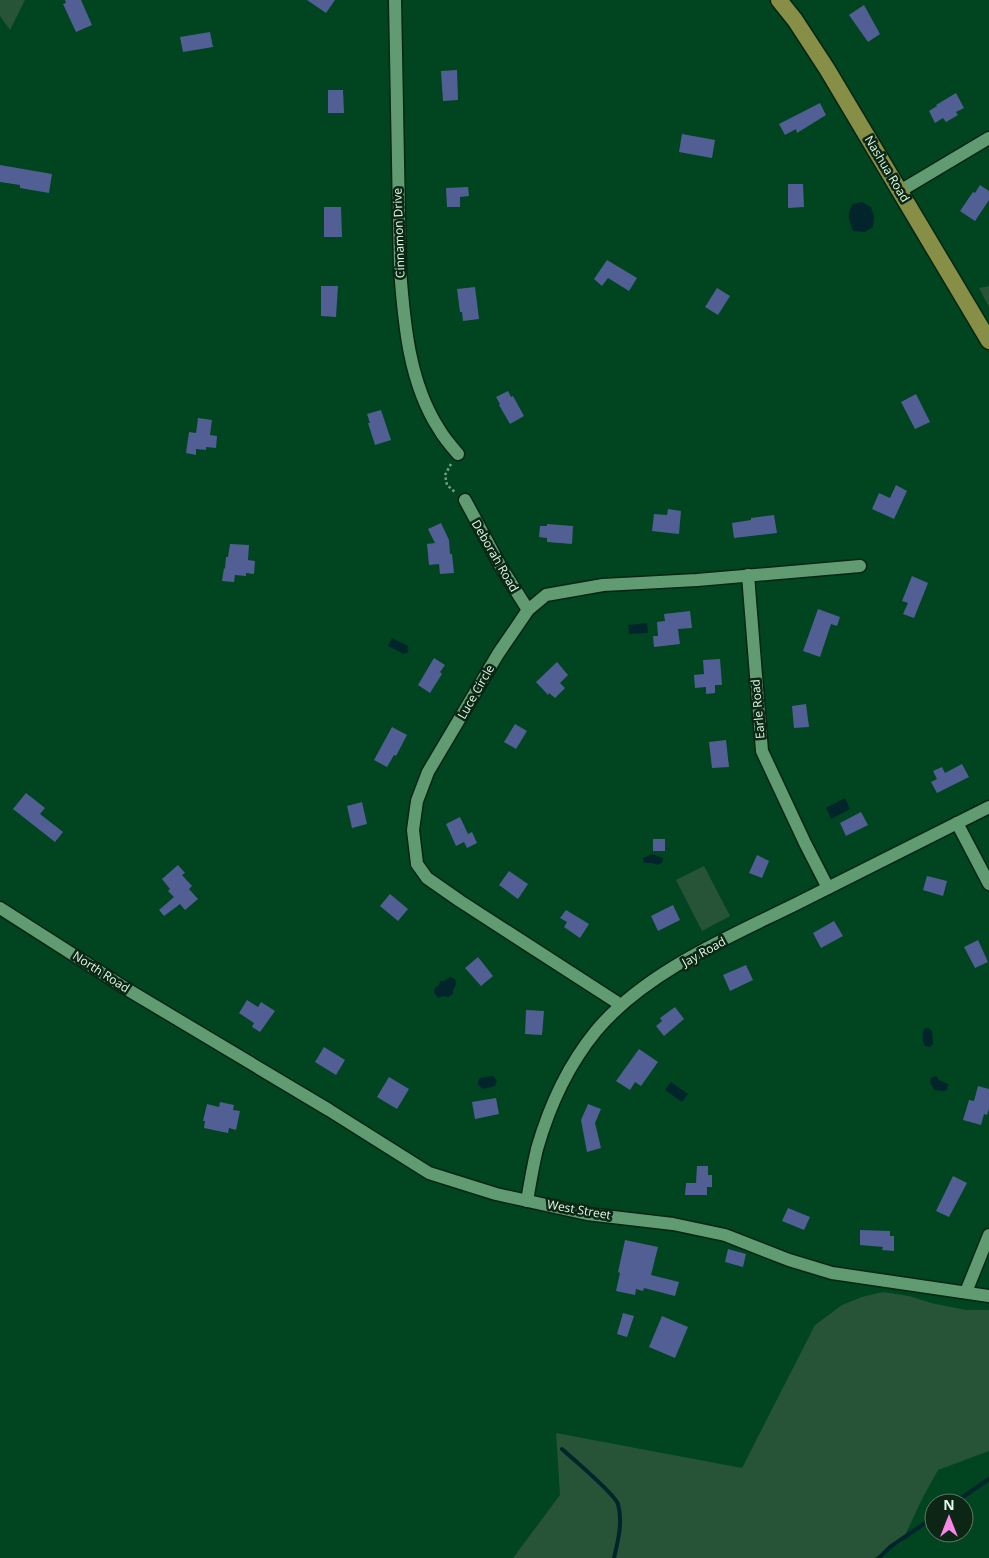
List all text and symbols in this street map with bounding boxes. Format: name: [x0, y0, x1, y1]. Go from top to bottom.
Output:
street label: Nashua Road: [861, 132, 914, 205]
street label: Cinnamon Drive: [388, 187, 409, 278]
street label: Deborah Road: [468, 517, 523, 595]
street label: Luce Circle: [453, 661, 498, 722]
street label: Earle Road: [746, 679, 769, 740]
street label: Jay Road: [678, 933, 729, 971]
street label: North Road: [70, 947, 133, 996]
street label: West Street: [546, 1196, 612, 1223]
north arrow: [924, 1493, 974, 1543]
text: N: [943, 1495, 955, 1514]

